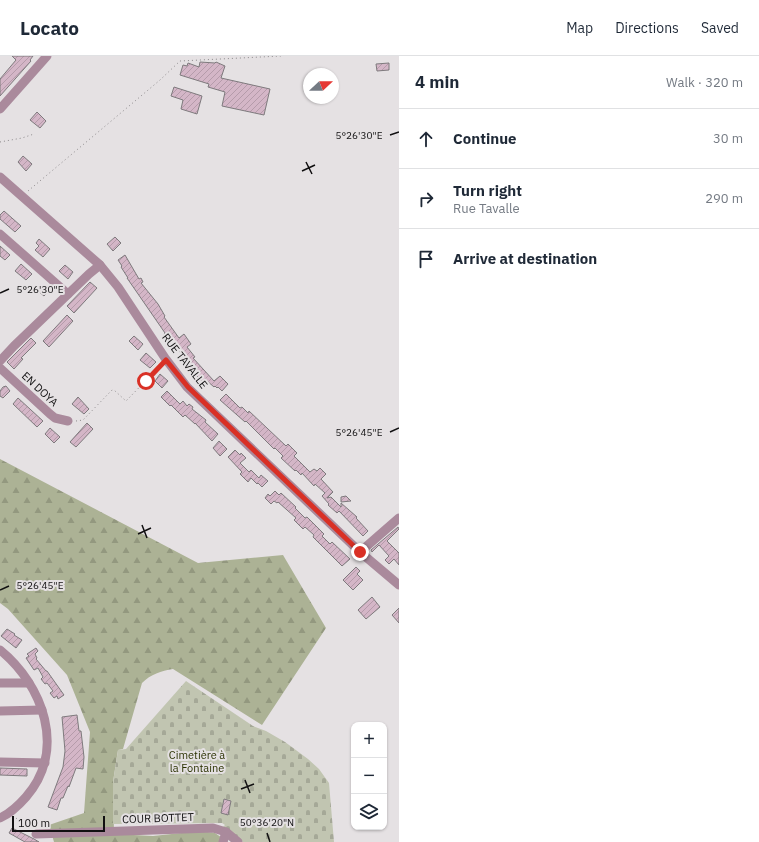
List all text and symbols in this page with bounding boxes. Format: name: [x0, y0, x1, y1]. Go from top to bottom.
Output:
text: Locato: [20, 16, 79, 40]
text: Map: [566, 19, 593, 37]
text: Directions: [615, 19, 679, 37]
text: Saved: [701, 19, 739, 37]
north arrow: [303, 68, 339, 104]
text: 4 min: [415, 71, 459, 93]
text: Walk · 320 m: [666, 74, 743, 91]
icon: ahead: [415, 128, 437, 150]
text: 5°26'30"E: [335, 129, 383, 142]
text: Continue: [453, 129, 517, 148]
text: 30 m: [713, 130, 743, 147]
text: Turn right: [453, 181, 522, 200]
icon: right: [415, 188, 437, 210]
text: 290 m: [705, 190, 743, 207]
text: Rue Tavalle: [453, 200, 520, 217]
icon: arrive: [415, 248, 437, 270]
text: Arrive at destination: [453, 249, 597, 268]
text: 5°26'30"E: [16, 283, 64, 296]
street label: RUE TAVALLE: [159, 331, 211, 391]
street label: EN DOYA: [19, 369, 61, 409]
route start: [137, 372, 155, 390]
text: 5°26'45"E: [335, 426, 383, 439]
route end: [351, 543, 369, 561]
text: 5°26'45"E: [16, 579, 64, 592]
map controls: [351, 722, 387, 830]
button: +: [351, 722, 387, 758]
park label: Cimetière à la Fontaine: [169, 748, 225, 775]
button: −: [351, 758, 387, 794]
button: layers: [351, 794, 387, 830]
street label: COUR BOTTET: [122, 810, 195, 826]
scale bar: [12, 814, 105, 833]
text: 100 m: [18, 816, 50, 830]
text: 50°36'20"N: [240, 816, 294, 829]

